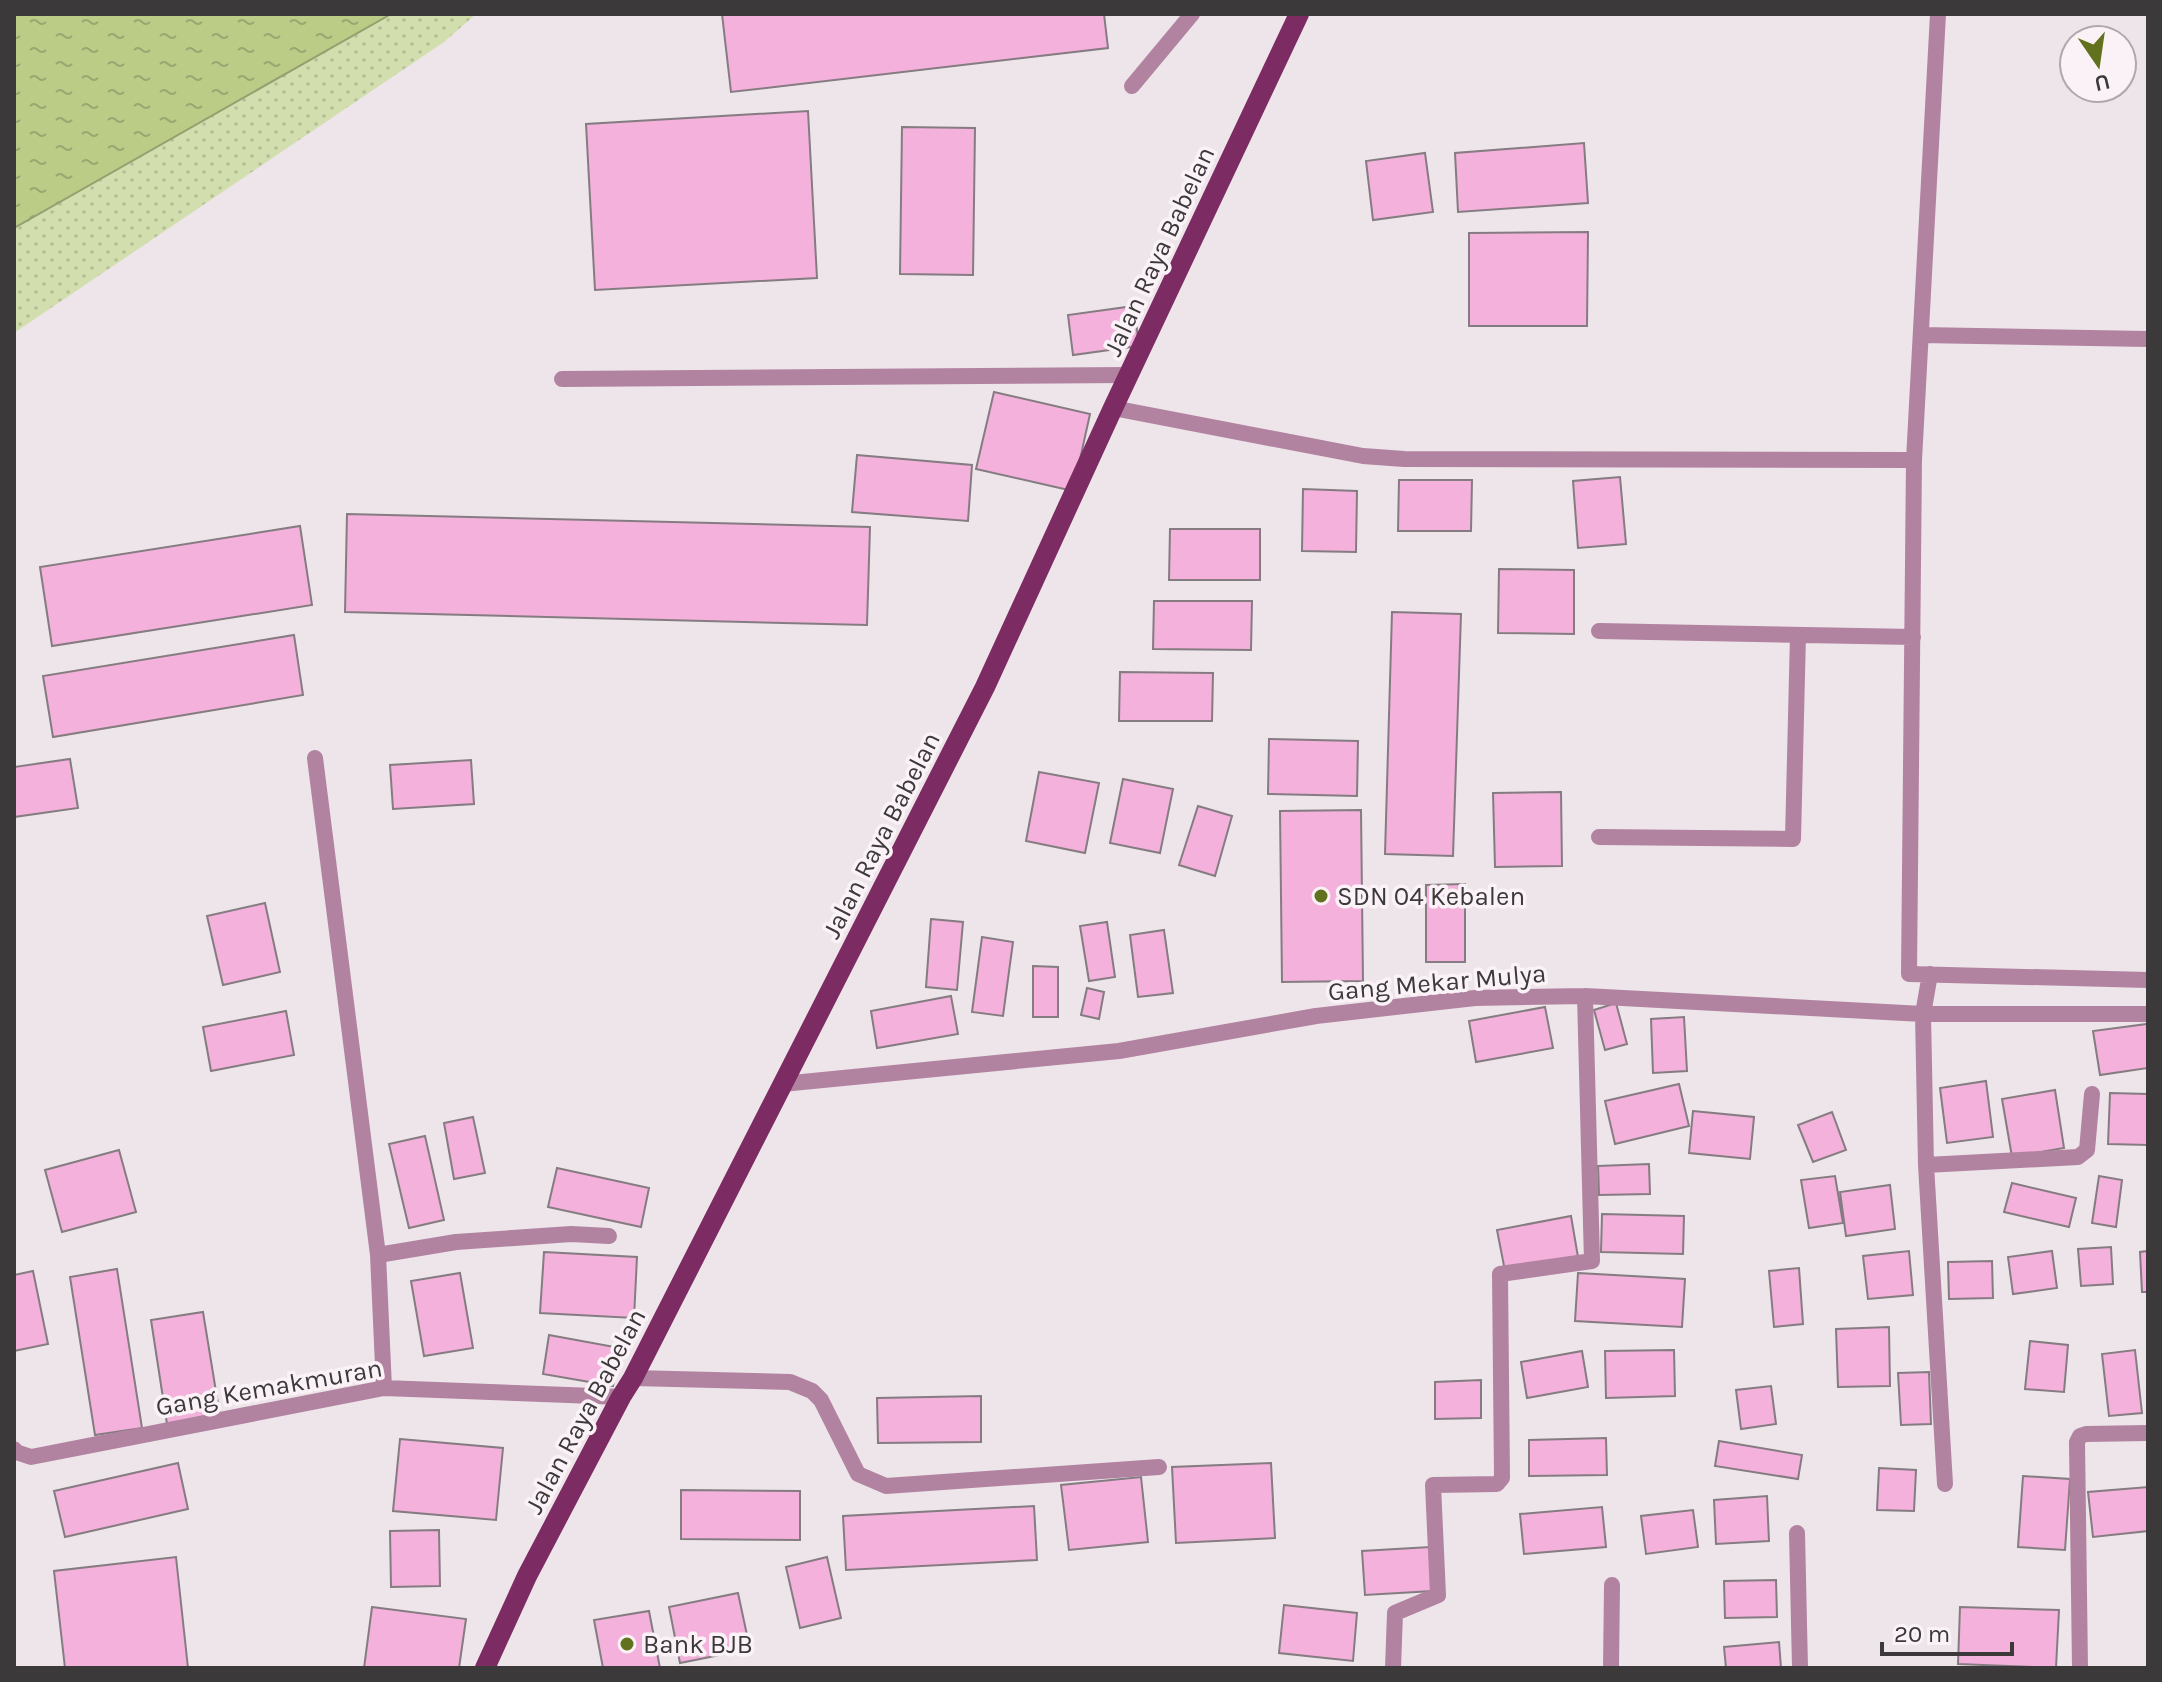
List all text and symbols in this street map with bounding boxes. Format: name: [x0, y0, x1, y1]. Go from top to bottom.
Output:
north arrow: [2058, 24, 2138, 104]
text: U: [2092, 68, 2113, 97]
street label: Jalan Raya Babelan: [1097, 142, 1222, 361]
street label: Jalan Raya Babelan: [816, 727, 947, 944]
place label: SDN 04 Kebalen: [1337, 881, 1525, 912]
marker: SDN 04 Kebalen: [1312, 887, 1330, 905]
street label: Gang Mekar Mulya: [1327, 958, 1547, 1007]
street label: Jalan Raya Babelan: [518, 1303, 653, 1519]
street label: Gang Kemakmuran: [153, 1352, 385, 1423]
scale bar: [1882, 1606, 2012, 1656]
text: 20 m: [1894, 1620, 1950, 1648]
place label: Bank BJB: [643, 1629, 753, 1660]
marker: Bank BJB: [618, 1635, 636, 1653]

